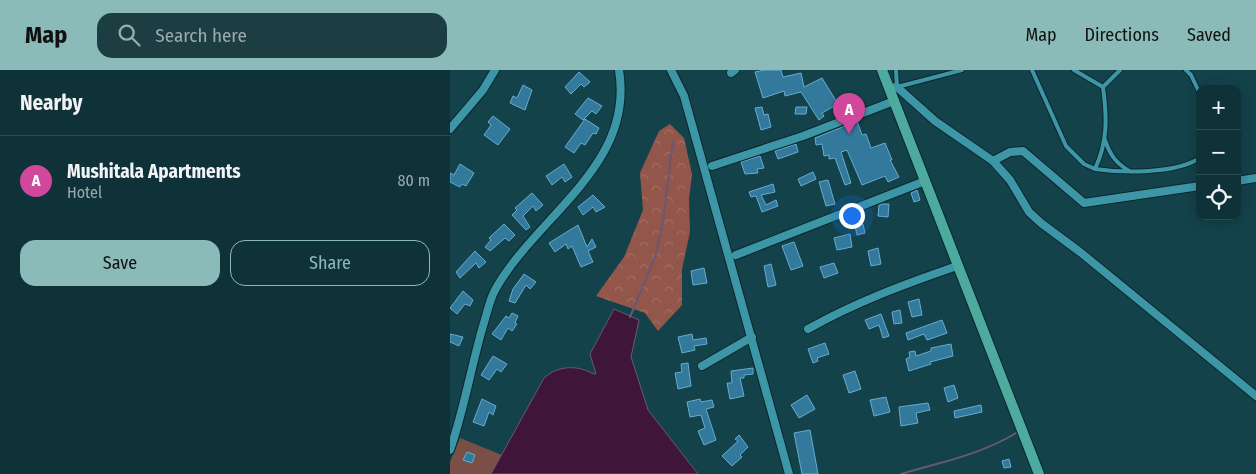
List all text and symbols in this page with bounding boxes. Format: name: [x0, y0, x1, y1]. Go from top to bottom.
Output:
search box: [97, 13, 447, 58]
text: Map: [25, 21, 67, 49]
icon: search: [115, 21, 143, 49]
text: Search here: [155, 24, 247, 47]
text: Map: [1025, 24, 1057, 46]
text: Directions: [1085, 24, 1159, 46]
text: Saved: [1187, 24, 1231, 46]
map controls: [1196, 85, 1241, 220]
button: +: [1196, 85, 1241, 130]
text: Nearby: [20, 90, 82, 116]
pin: A: [833, 93, 865, 134]
button: −: [1196, 130, 1241, 175]
text: Mushitala Apartments: [67, 160, 241, 183]
text: A: [32, 171, 40, 190]
text: 80 m: [398, 171, 430, 190]
button: locate: [1196, 175, 1241, 220]
text: Hotel: [67, 183, 102, 202]
your location: [839, 203, 865, 229]
button: Save: [20, 240, 220, 286]
button: Share: [230, 240, 430, 286]

